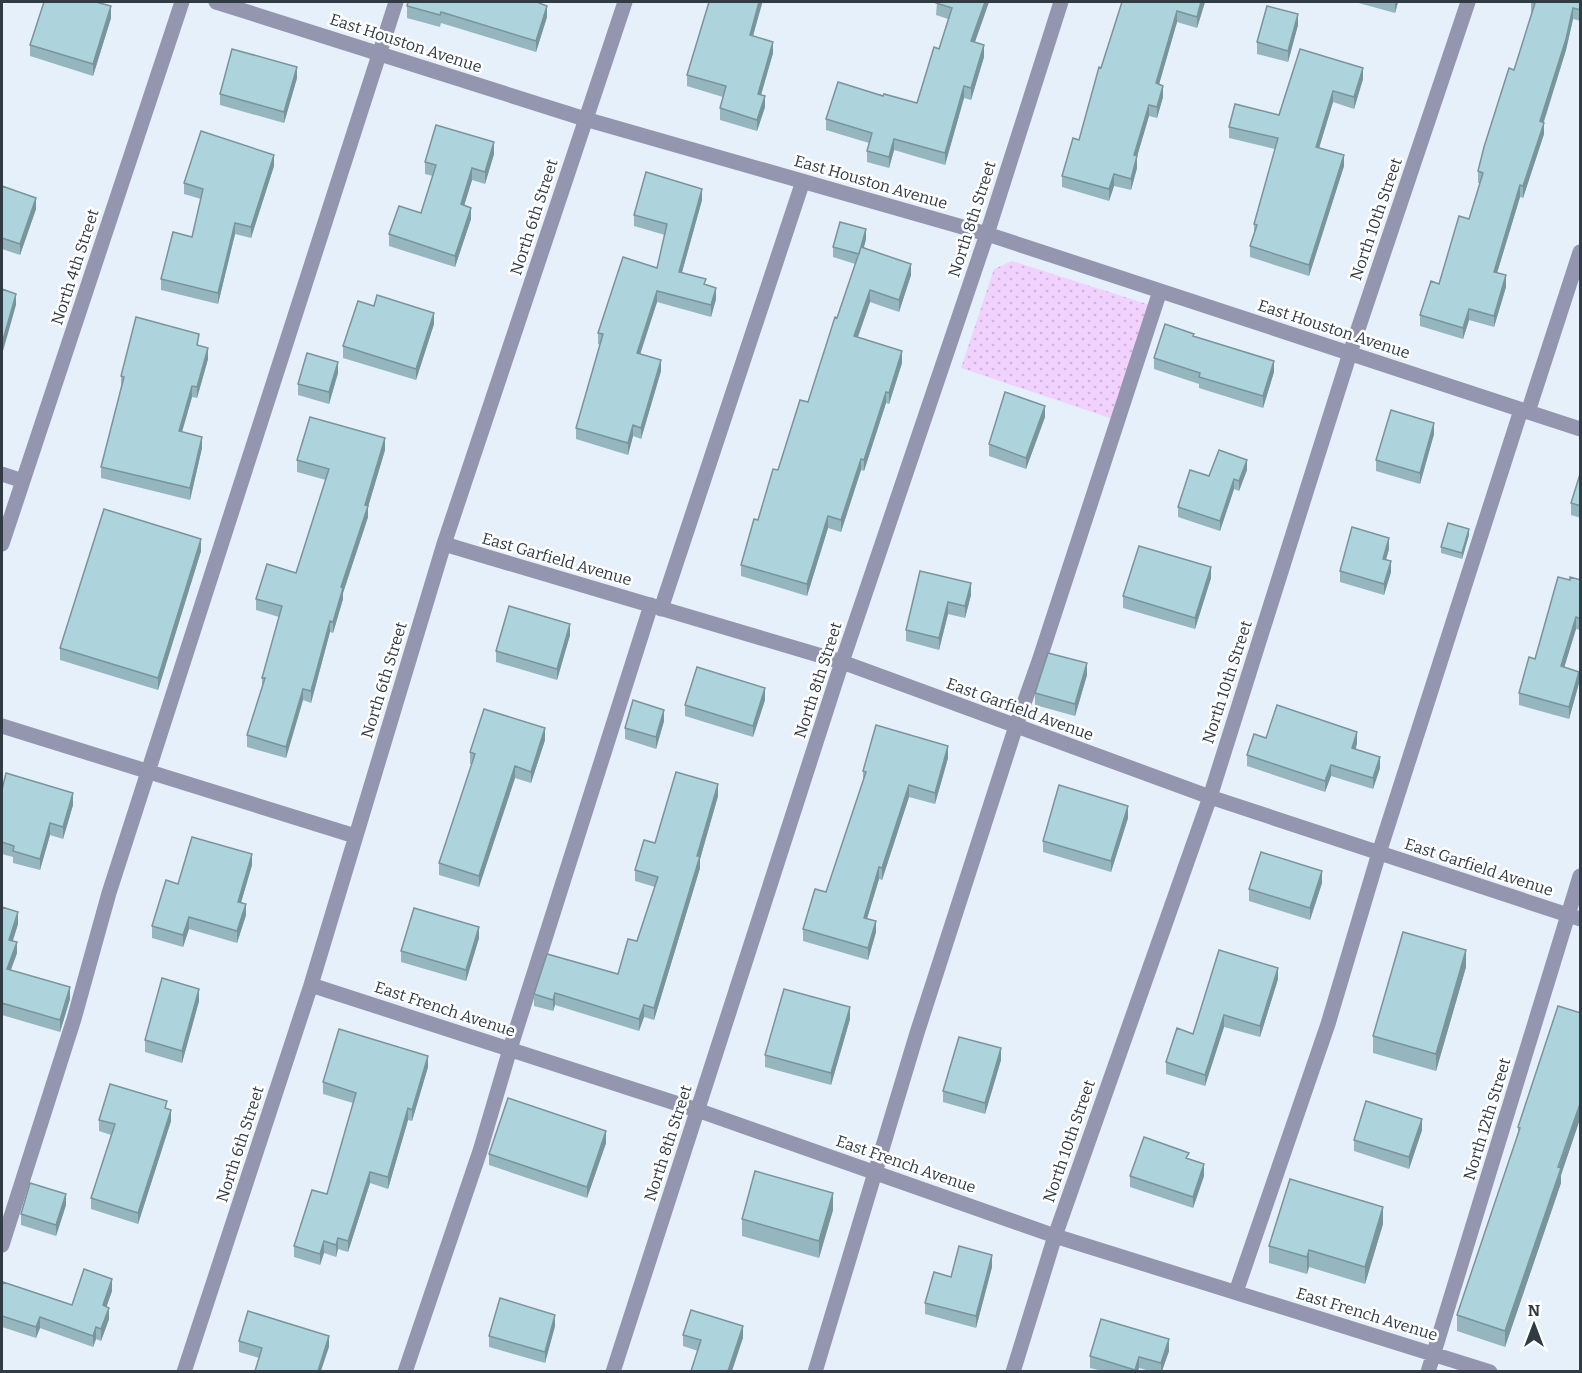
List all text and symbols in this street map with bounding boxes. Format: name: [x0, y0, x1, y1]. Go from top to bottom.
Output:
street label: East Houston Avenue: [328, 9, 484, 77]
street label: East Houston Avenue: [792, 151, 950, 213]
street label: North 10th Street: [1346, 155, 1406, 283]
street label: North 6th Street: [506, 156, 562, 277]
street label: North 8th Street: [944, 158, 1000, 279]
street label: North 4th Street: [47, 206, 103, 327]
street label: East Houston Avenue: [1256, 295, 1412, 363]
street label: East Garfield Avenue: [480, 528, 634, 590]
street label: North 10th Street: [1198, 618, 1256, 746]
street label: North 6th Street: [357, 619, 411, 741]
street label: North 8th Street: [790, 619, 846, 740]
street label: East Garfield Avenue: [944, 674, 1096, 744]
street label: East Garfield Avenue: [1402, 834, 1556, 900]
street label: East French Avenue: [372, 977, 518, 1041]
street label: North 12th Street: [1459, 1055, 1515, 1182]
street label: North 10th Street: [1039, 1077, 1099, 1205]
street label: North 8th Street: [640, 1082, 696, 1203]
street label: North 6th Street: [212, 1083, 268, 1204]
street label: East French Avenue: [834, 1131, 978, 1197]
street label: East French Avenue: [1294, 1283, 1440, 1345]
north arrow: [1504, 1295, 1564, 1355]
text: N: [1528, 1301, 1540, 1320]

